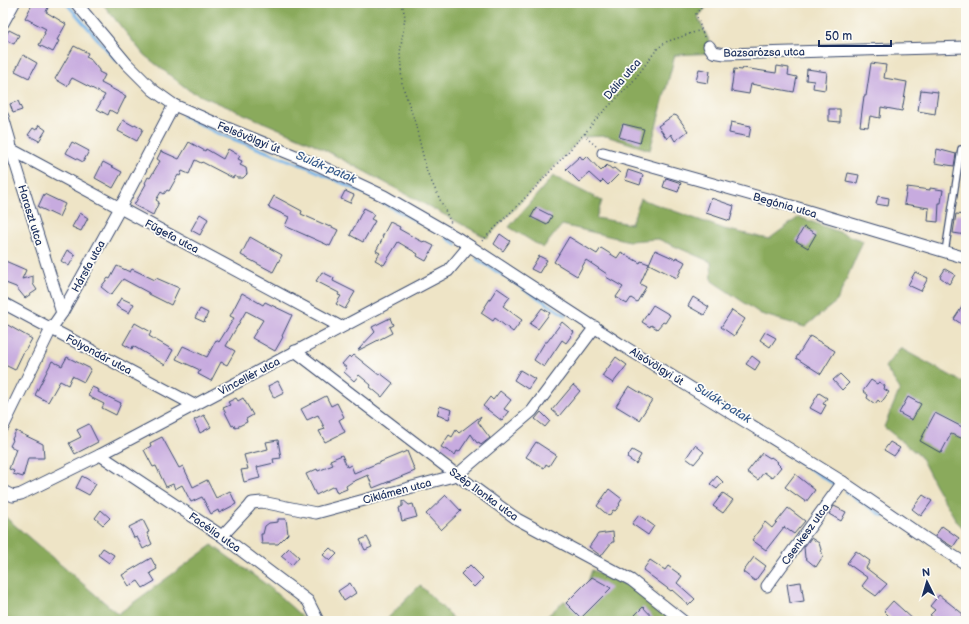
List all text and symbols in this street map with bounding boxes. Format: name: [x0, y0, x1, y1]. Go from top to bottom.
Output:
scale bar: [819, 22, 891, 48]
text: 50 m: [825, 29, 852, 44]
street label: Bazsarózsa utca: [723, 45, 805, 60]
street label: Dália utca: [601, 56, 644, 102]
street label: Felsővölgyi út: [215, 119, 283, 156]
water label: Sulák-patak: [293, 148, 359, 187]
street label: Haraszt utca: [15, 183, 46, 247]
street label: Begónia utca: [751, 190, 818, 221]
street label: Fügefa utca: [143, 217, 201, 256]
street label: Hársfa utca: [69, 238, 108, 294]
street label: Folyondár utca: [64, 332, 134, 377]
street label: Alsóvölgyi út: [627, 345, 686, 388]
street label: Vincellér utca: [216, 355, 282, 398]
water label: Sulák-patak: [692, 380, 755, 427]
street label: Szép Ilonka utca: [447, 465, 521, 524]
street label: Ciklámen utca: [361, 476, 433, 507]
street label: Csenkesz utca: [779, 501, 832, 568]
street label: Facélia utca: [186, 510, 243, 555]
north arrow: [907, 562, 947, 602]
text: N: [921, 566, 931, 579]

